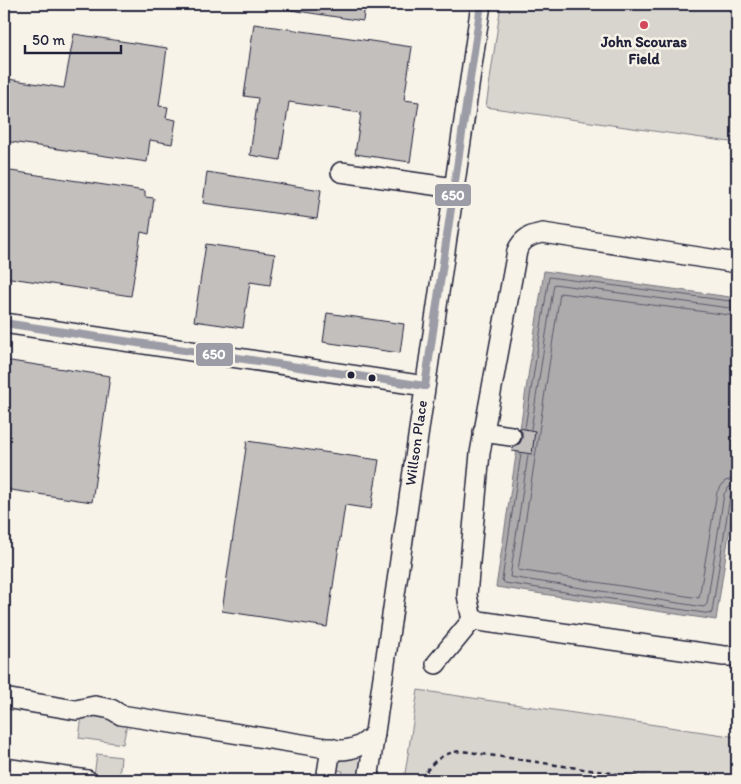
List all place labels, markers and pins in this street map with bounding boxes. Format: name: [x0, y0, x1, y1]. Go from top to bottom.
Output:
marker: John Scouras Field: [638, 19, 650, 31]
place label: John Scouras Field: [600, 33, 687, 68]
unlabelled marker: [346, 370, 356, 380]
unlabelled marker: [367, 373, 377, 383]

